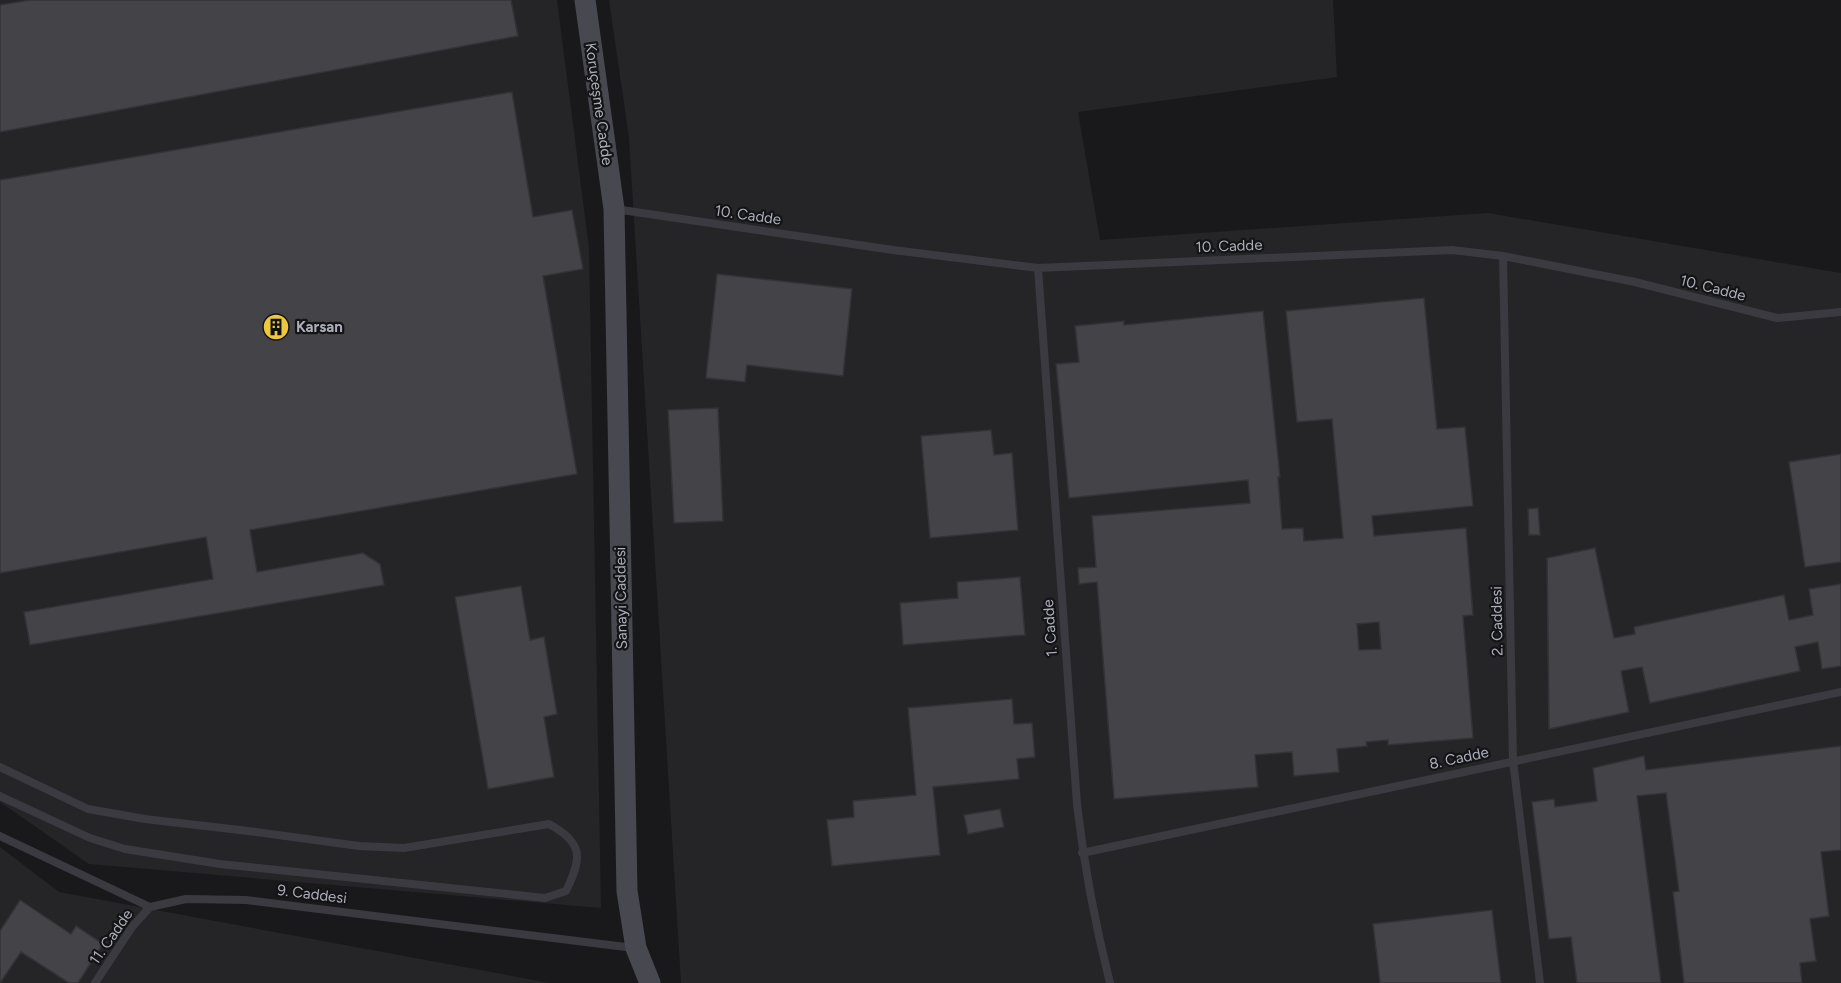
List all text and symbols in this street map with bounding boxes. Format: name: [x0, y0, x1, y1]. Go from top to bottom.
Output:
street label: Koruçeşme Cadde: [581, 42, 617, 166]
street label: 10. Cadde: [714, 201, 782, 229]
street label: 10. Cadde: [1195, 236, 1263, 256]
street label: 10. Cadde: [1678, 271, 1748, 305]
building icon: Karsan: [261, 312, 291, 342]
place label: Karsan: [296, 318, 343, 336]
street label: Sanayi Caddesi: [611, 547, 631, 649]
street label: 2. Caddesi: [1487, 586, 1507, 656]
street label: 1. Cadde: [1039, 599, 1061, 657]
street label: 8. Cadde: [1428, 743, 1490, 773]
street label: 9. Caddesi: [276, 881, 348, 907]
street label: 11. Cadde: [85, 906, 137, 968]

